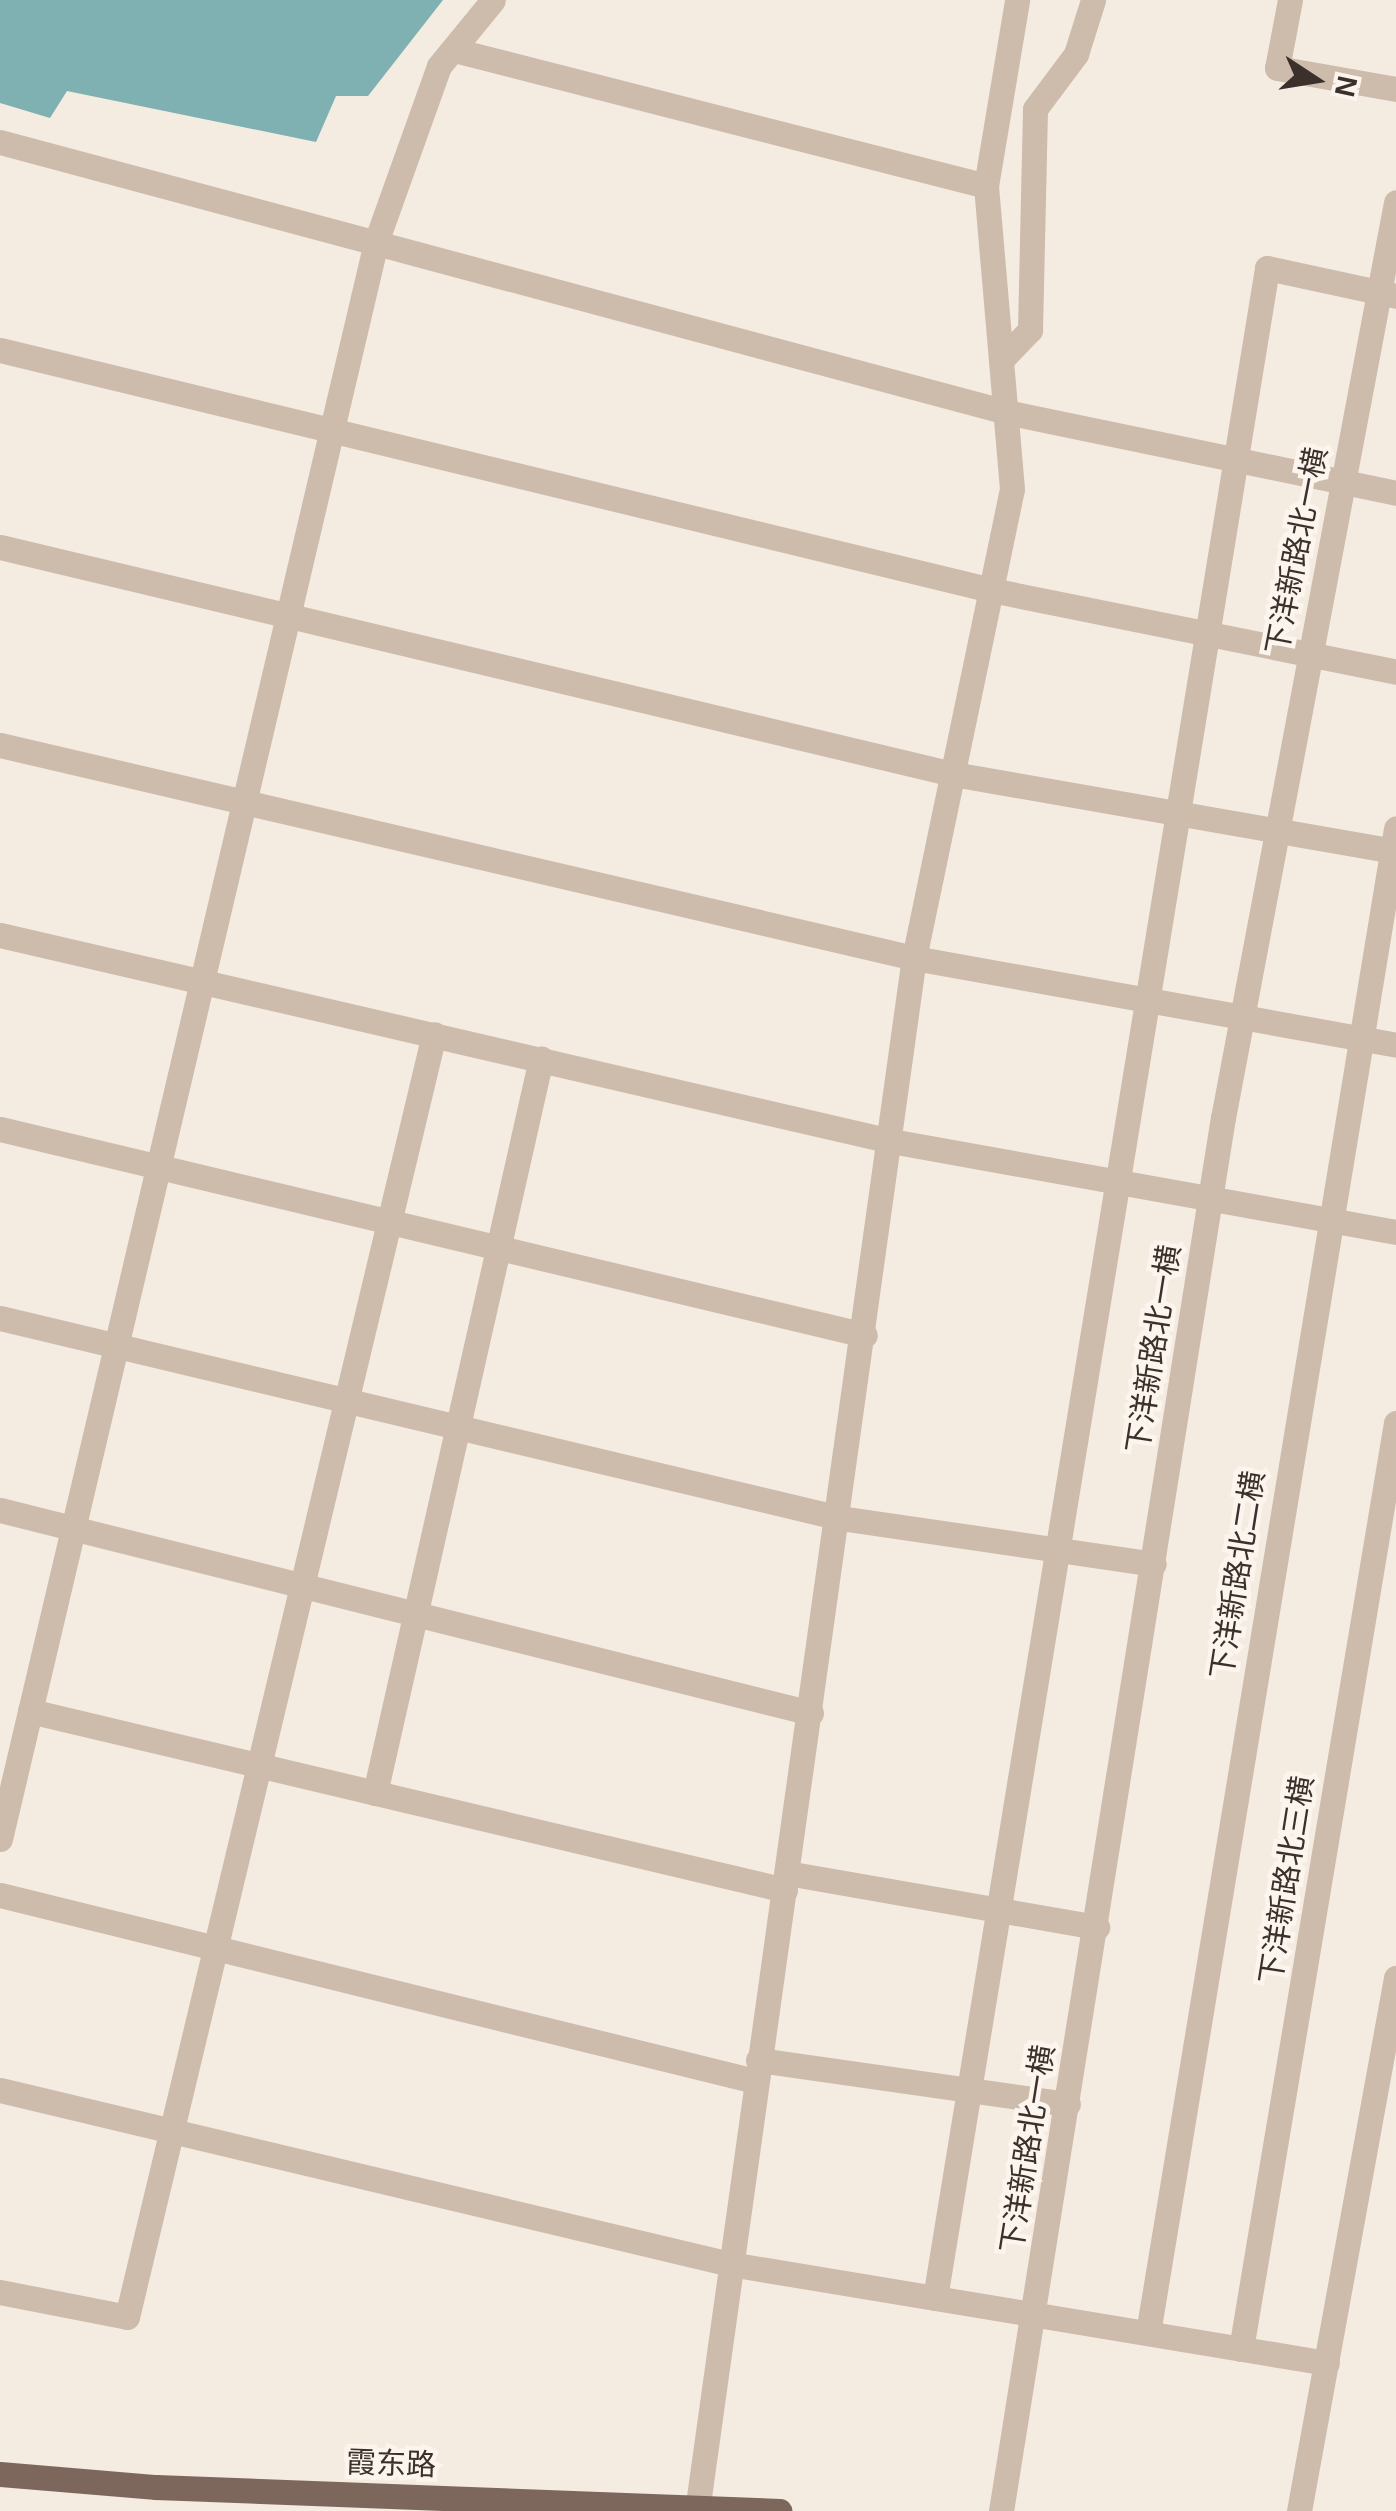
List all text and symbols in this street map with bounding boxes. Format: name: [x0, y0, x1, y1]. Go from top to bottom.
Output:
north arrow: [1266, 30, 1366, 130]
text: N: [1329, 73, 1363, 99]
street label: 下洋新路北一横: [1259, 444, 1335, 658]
street label: 下洋新路北一横: [1120, 1242, 1188, 1456]
street label: 下洋新路北二横: [1204, 1468, 1272, 1682]
street label: 下洋新路北三横: [1253, 1773, 1321, 1987]
street label: 下洋新路北一横: [994, 2042, 1062, 2256]
street label: 霞东路: [345, 2444, 437, 2484]

